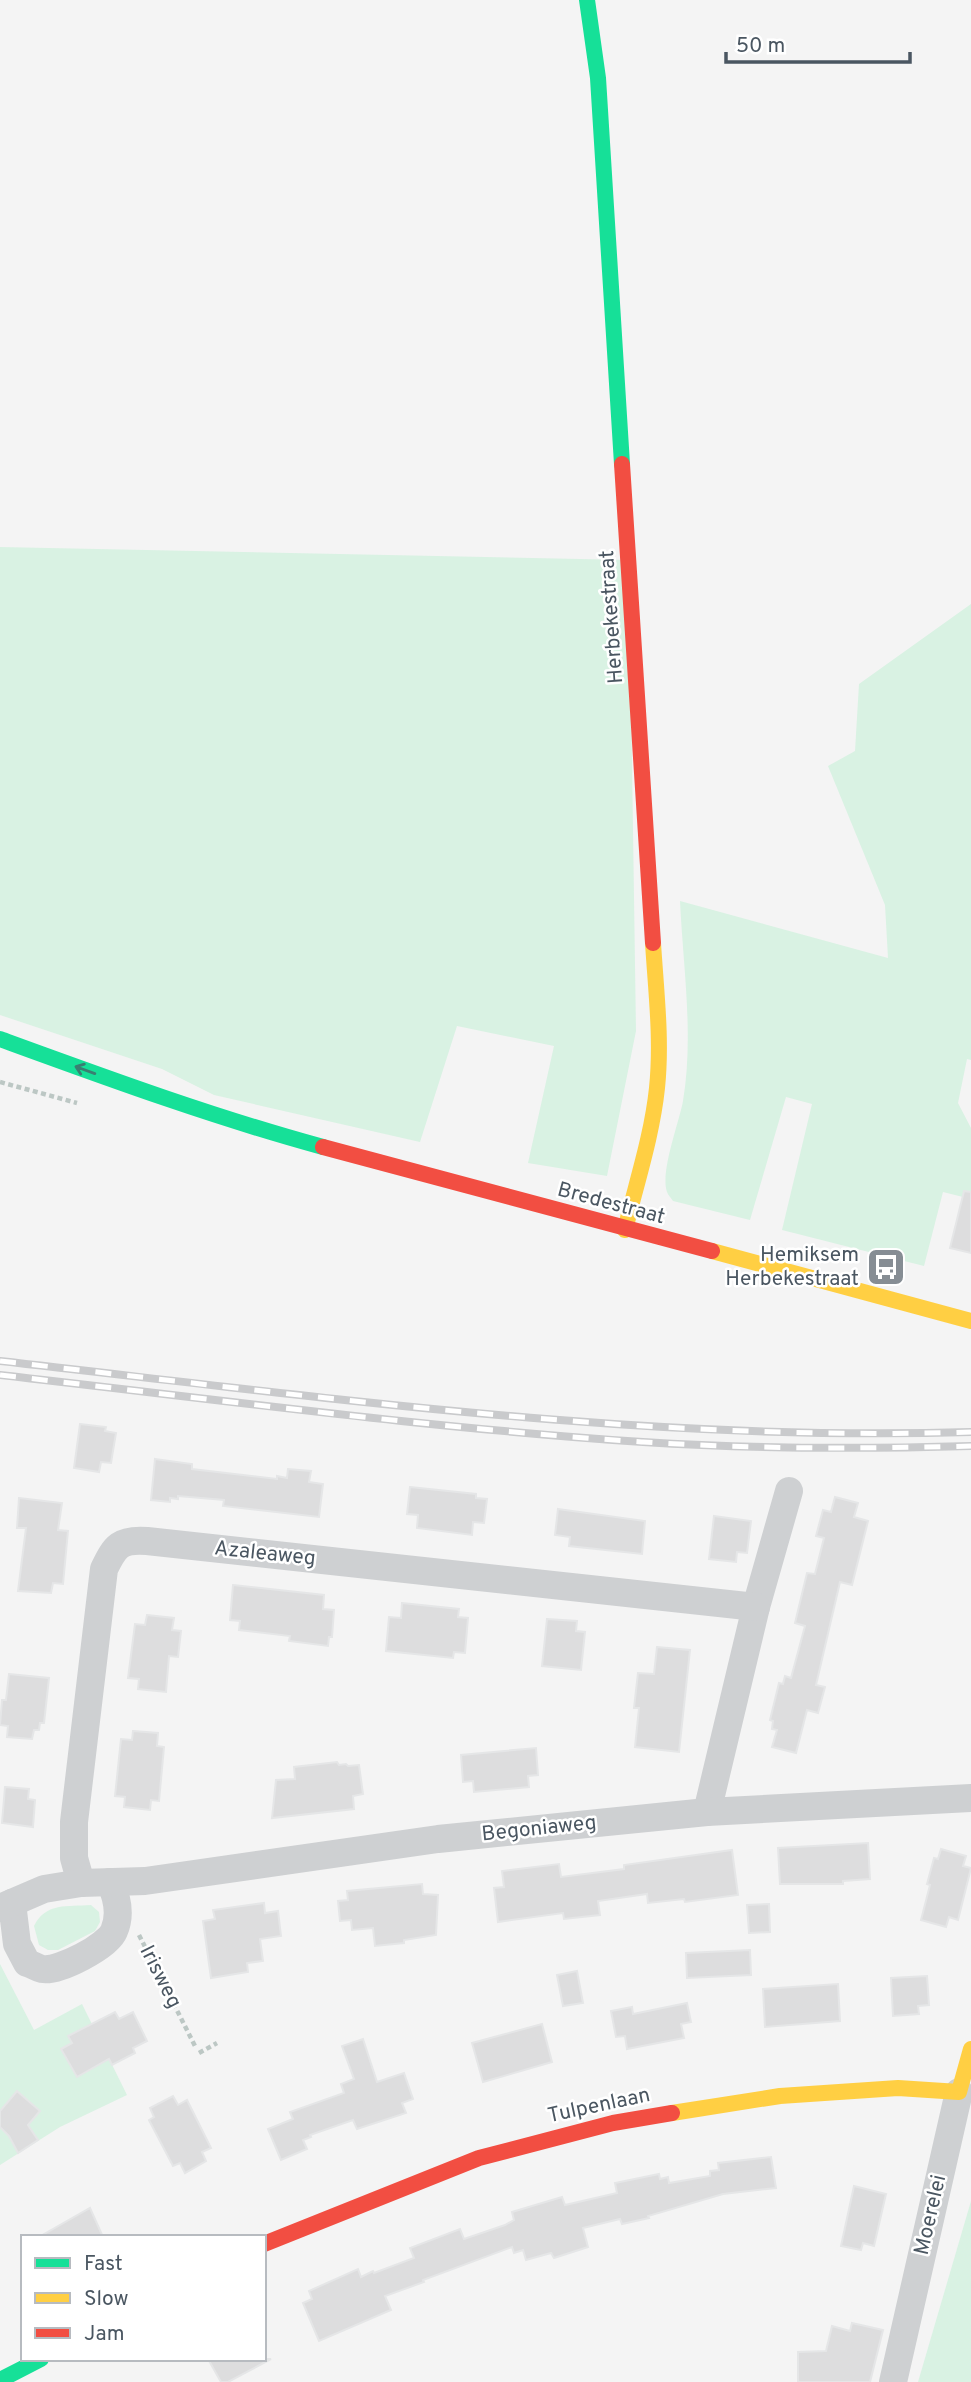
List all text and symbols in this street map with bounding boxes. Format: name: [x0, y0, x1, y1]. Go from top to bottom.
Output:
scale bar: [726, 21, 910, 65]
text: 50 m: [736, 33, 785, 60]
street label: Herbekestraat: [594, 549, 630, 685]
one-way arrow: [74, 1063, 96, 1076]
street label: Bredestraat: [554, 1177, 668, 1231]
place label: Hemiksem Herbekestraat: [725, 1242, 859, 1293]
bus stop icon: Hemiksem Herbekestraat: [865, 1246, 907, 1288]
street label: Azaleaweg: [213, 1535, 317, 1573]
street label: Begoniaweg: [480, 1810, 598, 1848]
street label: Irisweg: [133, 1941, 187, 2013]
street label: Tulpenlaan: [545, 2082, 653, 2130]
street label: Moerelei: [909, 2172, 953, 2258]
legend: [21, 2235, 266, 2361]
text: Fast: [84, 2251, 123, 2278]
text: Slow: [84, 2286, 129, 2313]
text: Jam: [84, 2321, 125, 2348]

